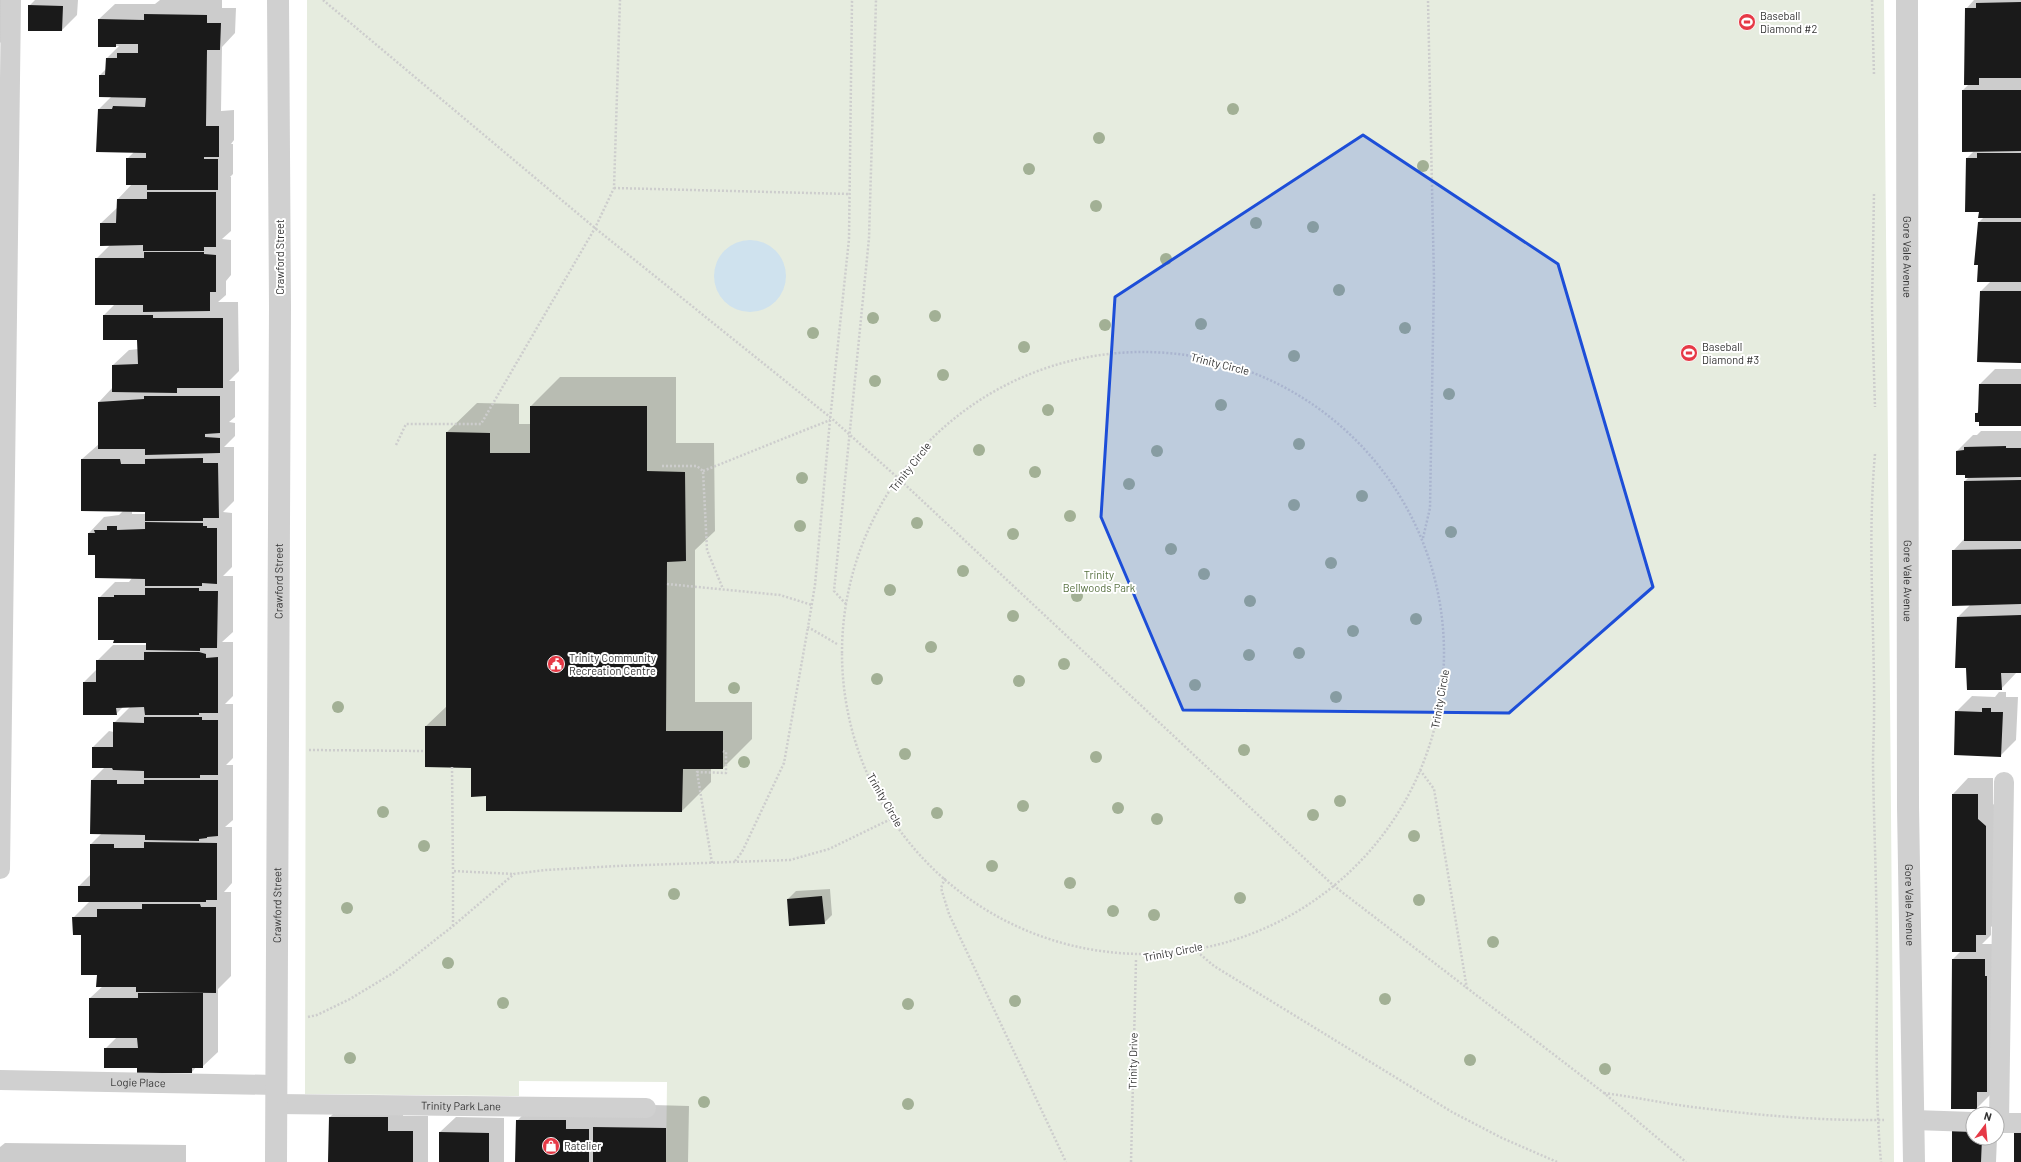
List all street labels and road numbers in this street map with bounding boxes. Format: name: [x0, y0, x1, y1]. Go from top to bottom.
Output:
street label: Gore Vale Avenue: [1901, 216, 1914, 298]
street label: Crawford Street: [273, 219, 286, 295]
street label: Trinity Circle: [1189, 350, 1251, 377]
street label: Trinity Circle: [886, 439, 933, 494]
street label: Gore Vale Avenue: [1902, 540, 1915, 622]
street label: Crawford Street: [272, 543, 285, 619]
street label: Trinity Circle: [1428, 668, 1451, 730]
street label: Trinity Circle: [865, 770, 906, 829]
street label: Gore Vale Avenue: [1903, 864, 1917, 946]
street label: Crawford Street: [270, 867, 283, 943]
street label: Trinity Circle: [1142, 939, 1204, 964]
street label: Trinity Drive: [1126, 1032, 1139, 1090]
street label: Logie Place: [110, 1075, 166, 1089]
street label: Trinity Park Lane: [421, 1099, 501, 1112]

